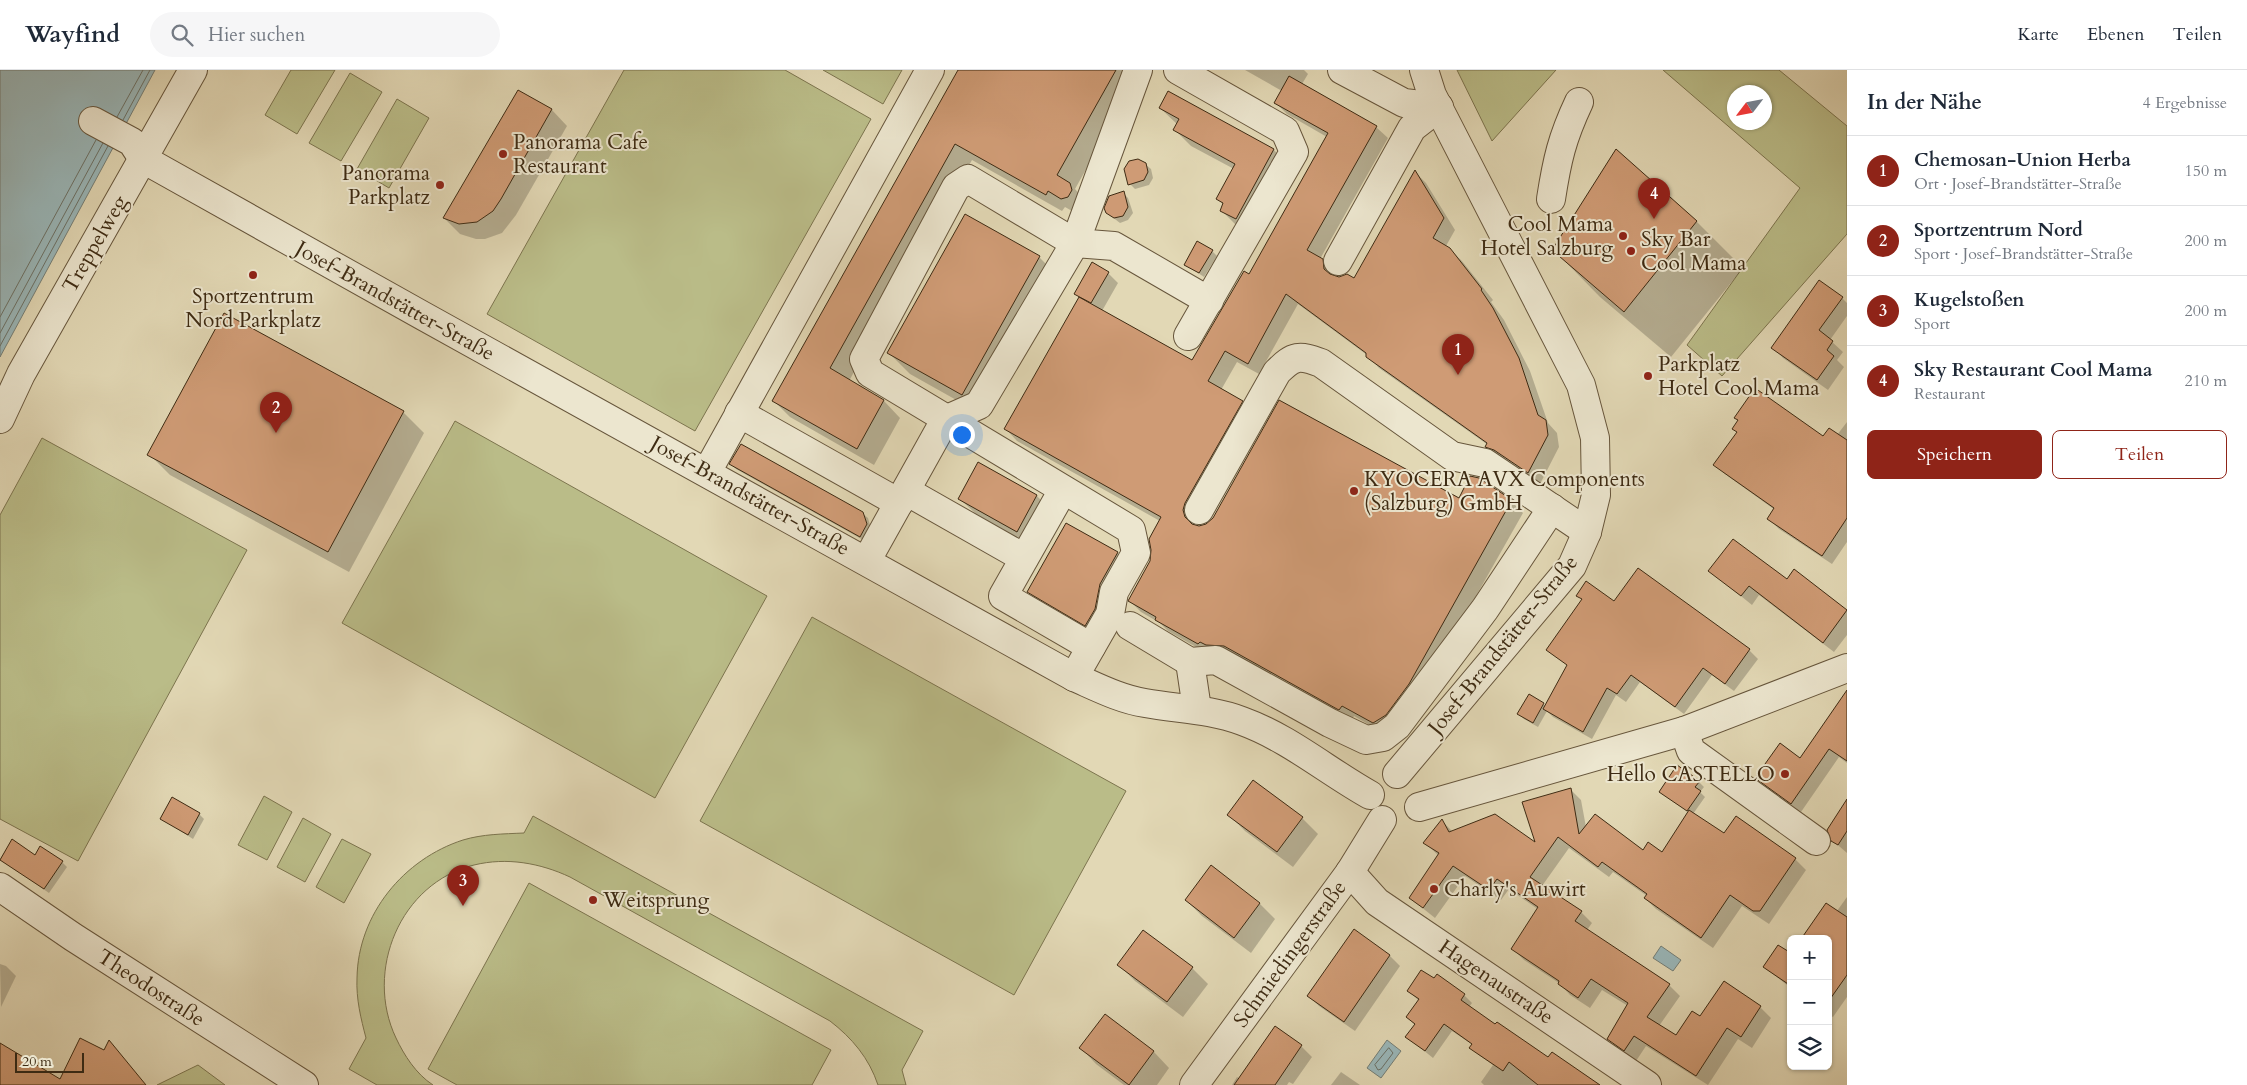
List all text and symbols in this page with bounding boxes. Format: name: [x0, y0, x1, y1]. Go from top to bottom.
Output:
search box: [150, 12, 500, 57]
text: Wayfind: [25, 18, 120, 51]
icon: search: [168, 21, 196, 49]
text: Hier suchen: [208, 22, 305, 48]
text: Karte: [2017, 22, 2059, 47]
text: Ebenen: [2087, 22, 2145, 47]
text: Teilen: [2173, 22, 2222, 47]
north arrow: [1727, 85, 1772, 130]
text: In der Nähe: [1867, 88, 1982, 117]
text: 4 Ergebnisse: [2142, 92, 2227, 114]
place label: Panorama Cafe Restaurant: [513, 128, 648, 181]
text: Chemosan-Union Herba: [1914, 147, 2131, 173]
marker: Panorama Cafe Restaurant: [497, 148, 509, 160]
place label: Panorama Parkplatz: [342, 159, 431, 212]
text: 1: [1879, 160, 1887, 182]
text: 150 m: [2185, 160, 2227, 182]
text: Ort · Josef-Brandstätter-Straße: [1914, 173, 2122, 195]
pin: 4: [1638, 178, 1670, 219]
marker: Panorama Parkplatz: [434, 179, 446, 191]
street label: Treppelweg: [55, 190, 135, 298]
place label: Cool Mama Hotel Salzburg: [1480, 210, 1613, 263]
text: Sportzentrum Nord: [1914, 217, 2083, 243]
place label: Sky Bar Cool Mama: [1641, 225, 1746, 278]
marker: Cool Mama Hotel Salzburg: [1617, 230, 1629, 242]
text: 2: [1879, 230, 1887, 252]
text: 200 m: [2185, 230, 2227, 252]
street label: Josef-Brandstätter-Straße: [288, 233, 500, 368]
text: Sport · Josef-Brandstätter-Straße: [1914, 243, 2133, 265]
marker: Sky Bar Cool Mama: [1625, 245, 1637, 257]
marker: Sportzentrum Nord Parkplatz: [247, 269, 259, 281]
place label: Sportzentrum Nord Parkplatz: [185, 282, 321, 335]
text: Kugelstoßen: [1914, 287, 2024, 313]
text: 3: [1879, 300, 1887, 322]
text: 200 m: [2185, 300, 2227, 322]
text: Sport: [1914, 313, 1950, 335]
pin: 1: [1442, 334, 1474, 375]
place label: Parkplatz Hotel Cool Mama: [1658, 350, 1820, 403]
text: Sky Restaurant Cool Mama: [1914, 357, 2152, 383]
marker: Parkplatz Hotel Cool Mama: [1642, 370, 1654, 382]
text: 4: [1879, 370, 1887, 392]
text: 210 m: [2185, 370, 2227, 392]
text: Restaurant: [1914, 383, 1985, 405]
pin: 2: [260, 392, 292, 433]
your location: [949, 422, 975, 448]
street label: Josef-Brandstätter-Straße: [643, 428, 855, 563]
button: Speichern: [1867, 430, 2042, 479]
button: Teilen: [2052, 430, 2227, 479]
place label: KYOCERA AVX Components (Salzburg) GmbH: [1364, 465, 1645, 518]
marker: KYOCERA AVX Components (Salzburg) GmbH: [1348, 485, 1360, 497]
street label: Josef-Brandstätter-Straße: [1419, 549, 1585, 743]
place label: Hello CASTELLO: [1607, 760, 1775, 789]
marker: Hello CASTELLO: [1779, 768, 1791, 780]
pin: 3: [447, 865, 479, 906]
street label: Schmiedingerstraße: [1227, 875, 1353, 1033]
place label: Charly's Auwirt: [1444, 875, 1586, 904]
marker: Charly's Auwirt: [1428, 883, 1440, 895]
place label: Weitsprung: [602, 886, 710, 915]
marker: Weitsprung: [587, 894, 599, 906]
street label: Hagenaustraße: [1433, 933, 1559, 1031]
map controls: [1787, 935, 1832, 1070]
button: +: [1787, 935, 1832, 980]
street label: Theodostraße: [92, 942, 210, 1034]
button: −: [1787, 980, 1832, 1025]
button: layers: [1787, 1025, 1832, 1070]
scale bar: [15, 1050, 84, 1073]
text: 20 m: [22, 1052, 52, 1071]

